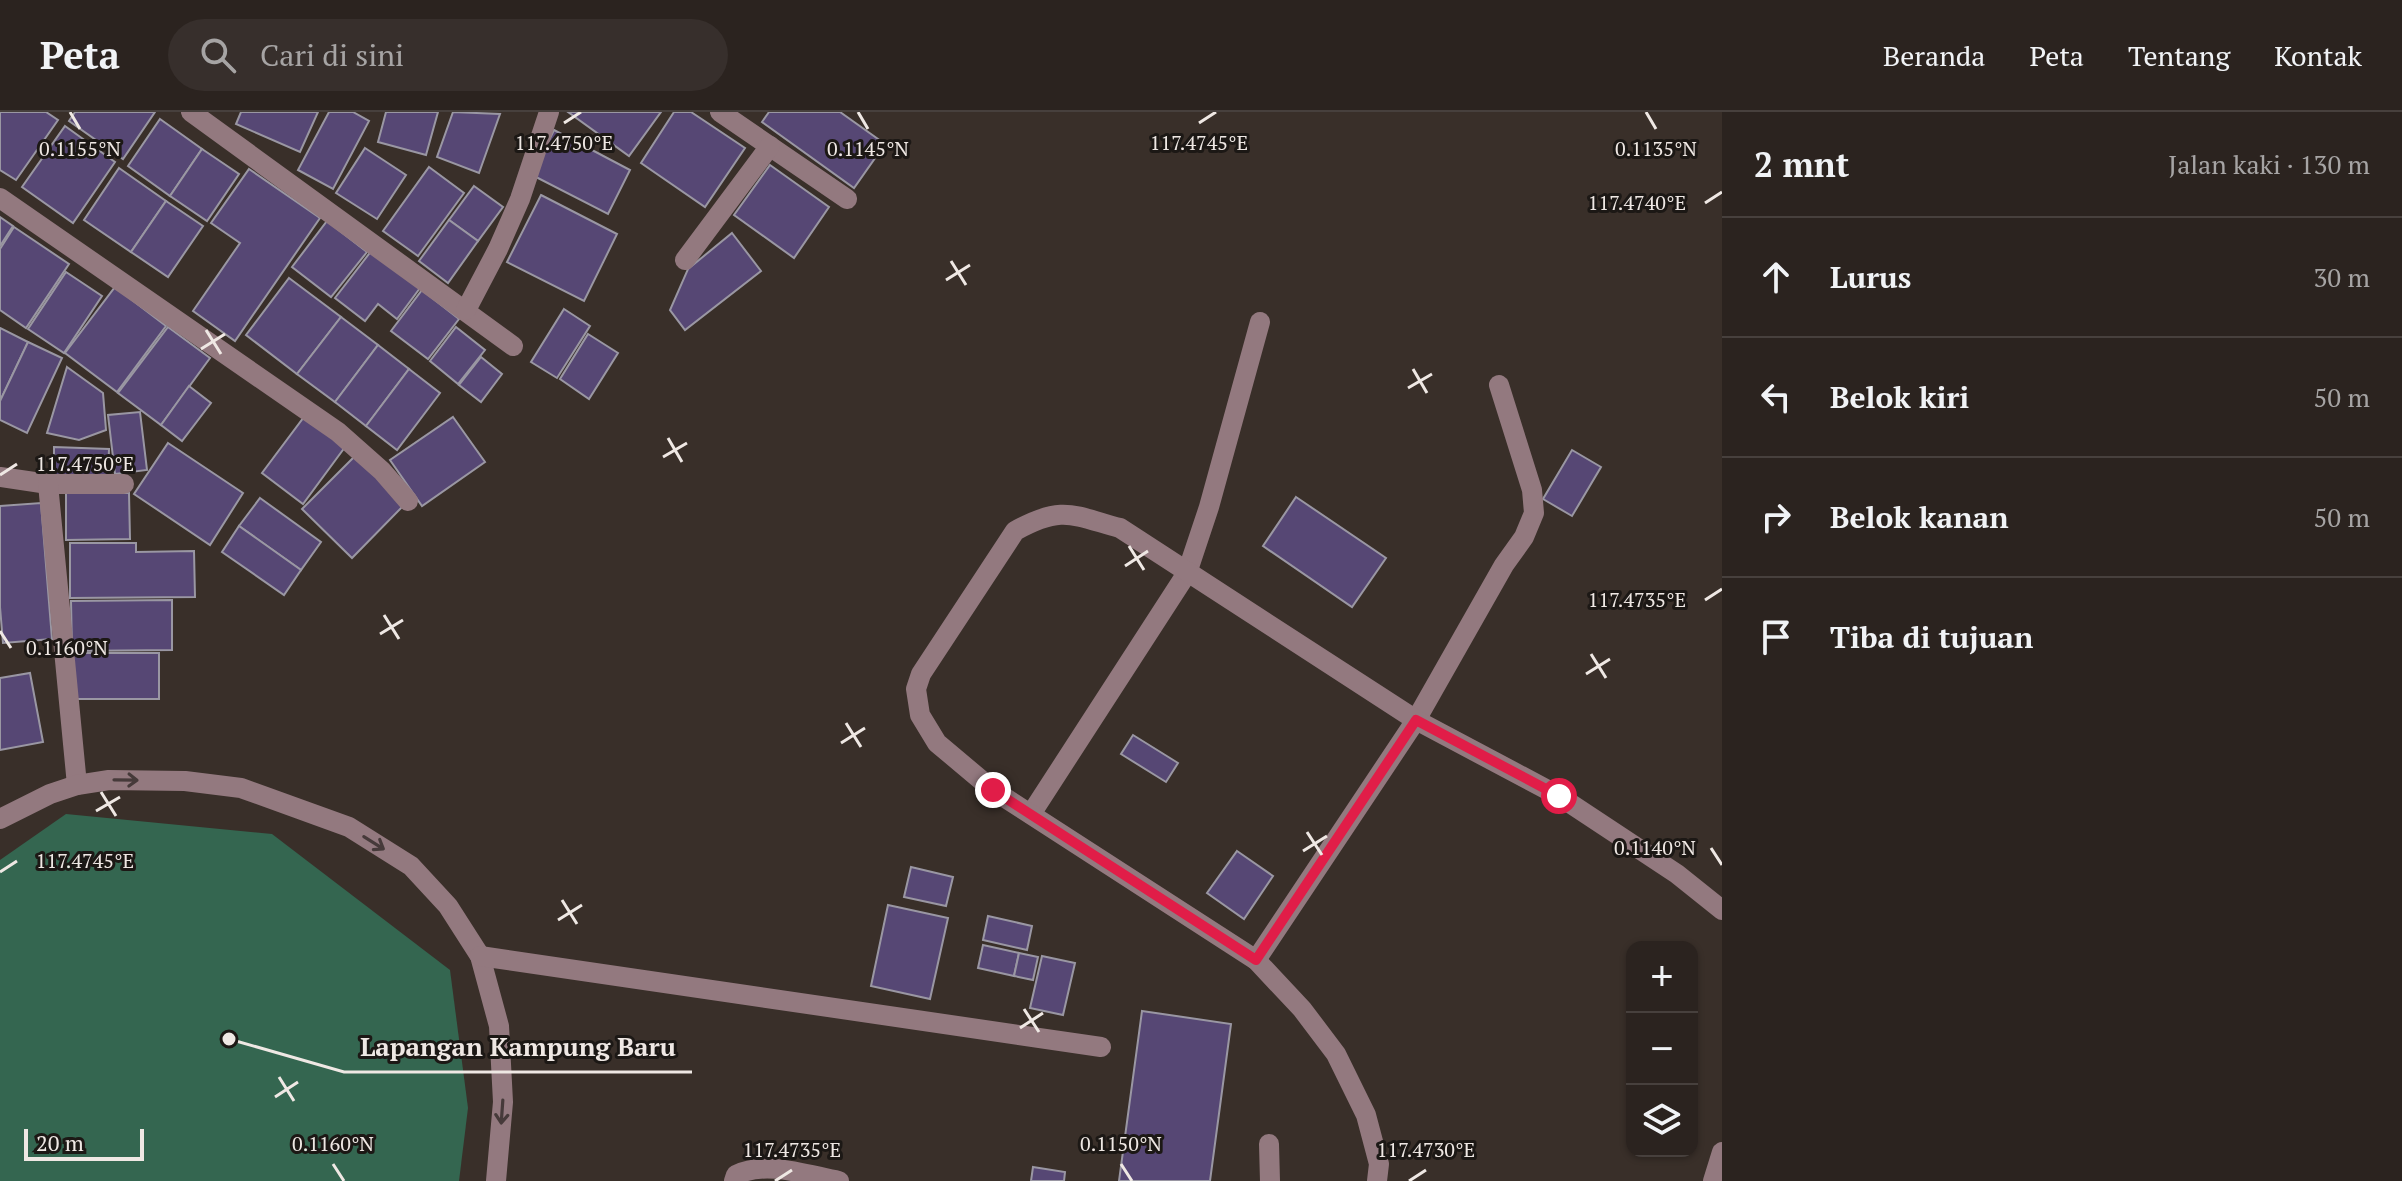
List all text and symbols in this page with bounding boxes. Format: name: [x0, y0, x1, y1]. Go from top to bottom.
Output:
search box: [168, 19, 728, 91]
text: Peta: [40, 30, 120, 80]
icon: search: [196, 33, 240, 77]
text: Cari di sini: [260, 35, 404, 75]
text: Beranda: [1883, 37, 1986, 74]
text: Peta: [2030, 37, 2084, 74]
text: Tentang: [2128, 37, 2230, 74]
text: Kontak: [2274, 37, 2362, 74]
text: 117.4750°E: [515, 129, 613, 156]
text: 117.4745°E: [1150, 129, 1248, 156]
text: 0.1155°N: [39, 135, 121, 162]
text: 0.1145°N: [827, 135, 909, 162]
text: 0.1135°N: [1615, 135, 1697, 162]
text: 2 mnt: [1754, 142, 1849, 187]
text: Jalan kaki · 130 m: [2168, 147, 2370, 181]
text: 117.4740°E: [1588, 189, 1686, 216]
icon: ahead: [1754, 255, 1798, 299]
text: Lurus: [1830, 257, 1911, 297]
text: 30 m: [2314, 260, 2370, 294]
icon: left: [1754, 375, 1798, 419]
text: Belok kiri: [1830, 377, 1969, 417]
text: 50 m: [2314, 380, 2370, 414]
text: 117.4750°E: [36, 450, 134, 477]
icon: right: [1754, 495, 1798, 539]
text: Belok kanan: [1830, 497, 2009, 537]
text: 50 m: [2314, 500, 2370, 534]
text: 117.4735°E: [1588, 586, 1686, 613]
icon: arrive: [1754, 615, 1798, 659]
text: Tiba di tujuan: [1830, 617, 2033, 657]
text: 0.1160°N: [26, 634, 108, 661]
one-way arrow: [112, 772, 139, 788]
route end: [975, 772, 1011, 808]
route start: [1541, 778, 1577, 814]
text: 0.1140°N: [1614, 834, 1696, 861]
one-way arrow: [362, 835, 385, 851]
text: 117.4745°E: [36, 847, 134, 874]
map controls: [1626, 941, 1698, 1157]
button: +: [1626, 941, 1698, 1013]
button: −: [1626, 1013, 1698, 1085]
callout: Lapangan Kampung Baru: [344, 1022, 692, 1072]
text: Lapangan Kampung Baru: [360, 1029, 676, 1063]
button: layers: [1626, 1085, 1698, 1157]
one-way arrow: [494, 1098, 509, 1125]
scale bar: [24, 1125, 144, 1161]
text: 20 m: [36, 1128, 84, 1157]
text: 0.1160°N: [292, 1130, 374, 1157]
text: 0.1150°N: [1080, 1130, 1162, 1157]
text: 117.4735°E: [743, 1136, 841, 1163]
text: 117.4730°E: [1377, 1136, 1475, 1163]

